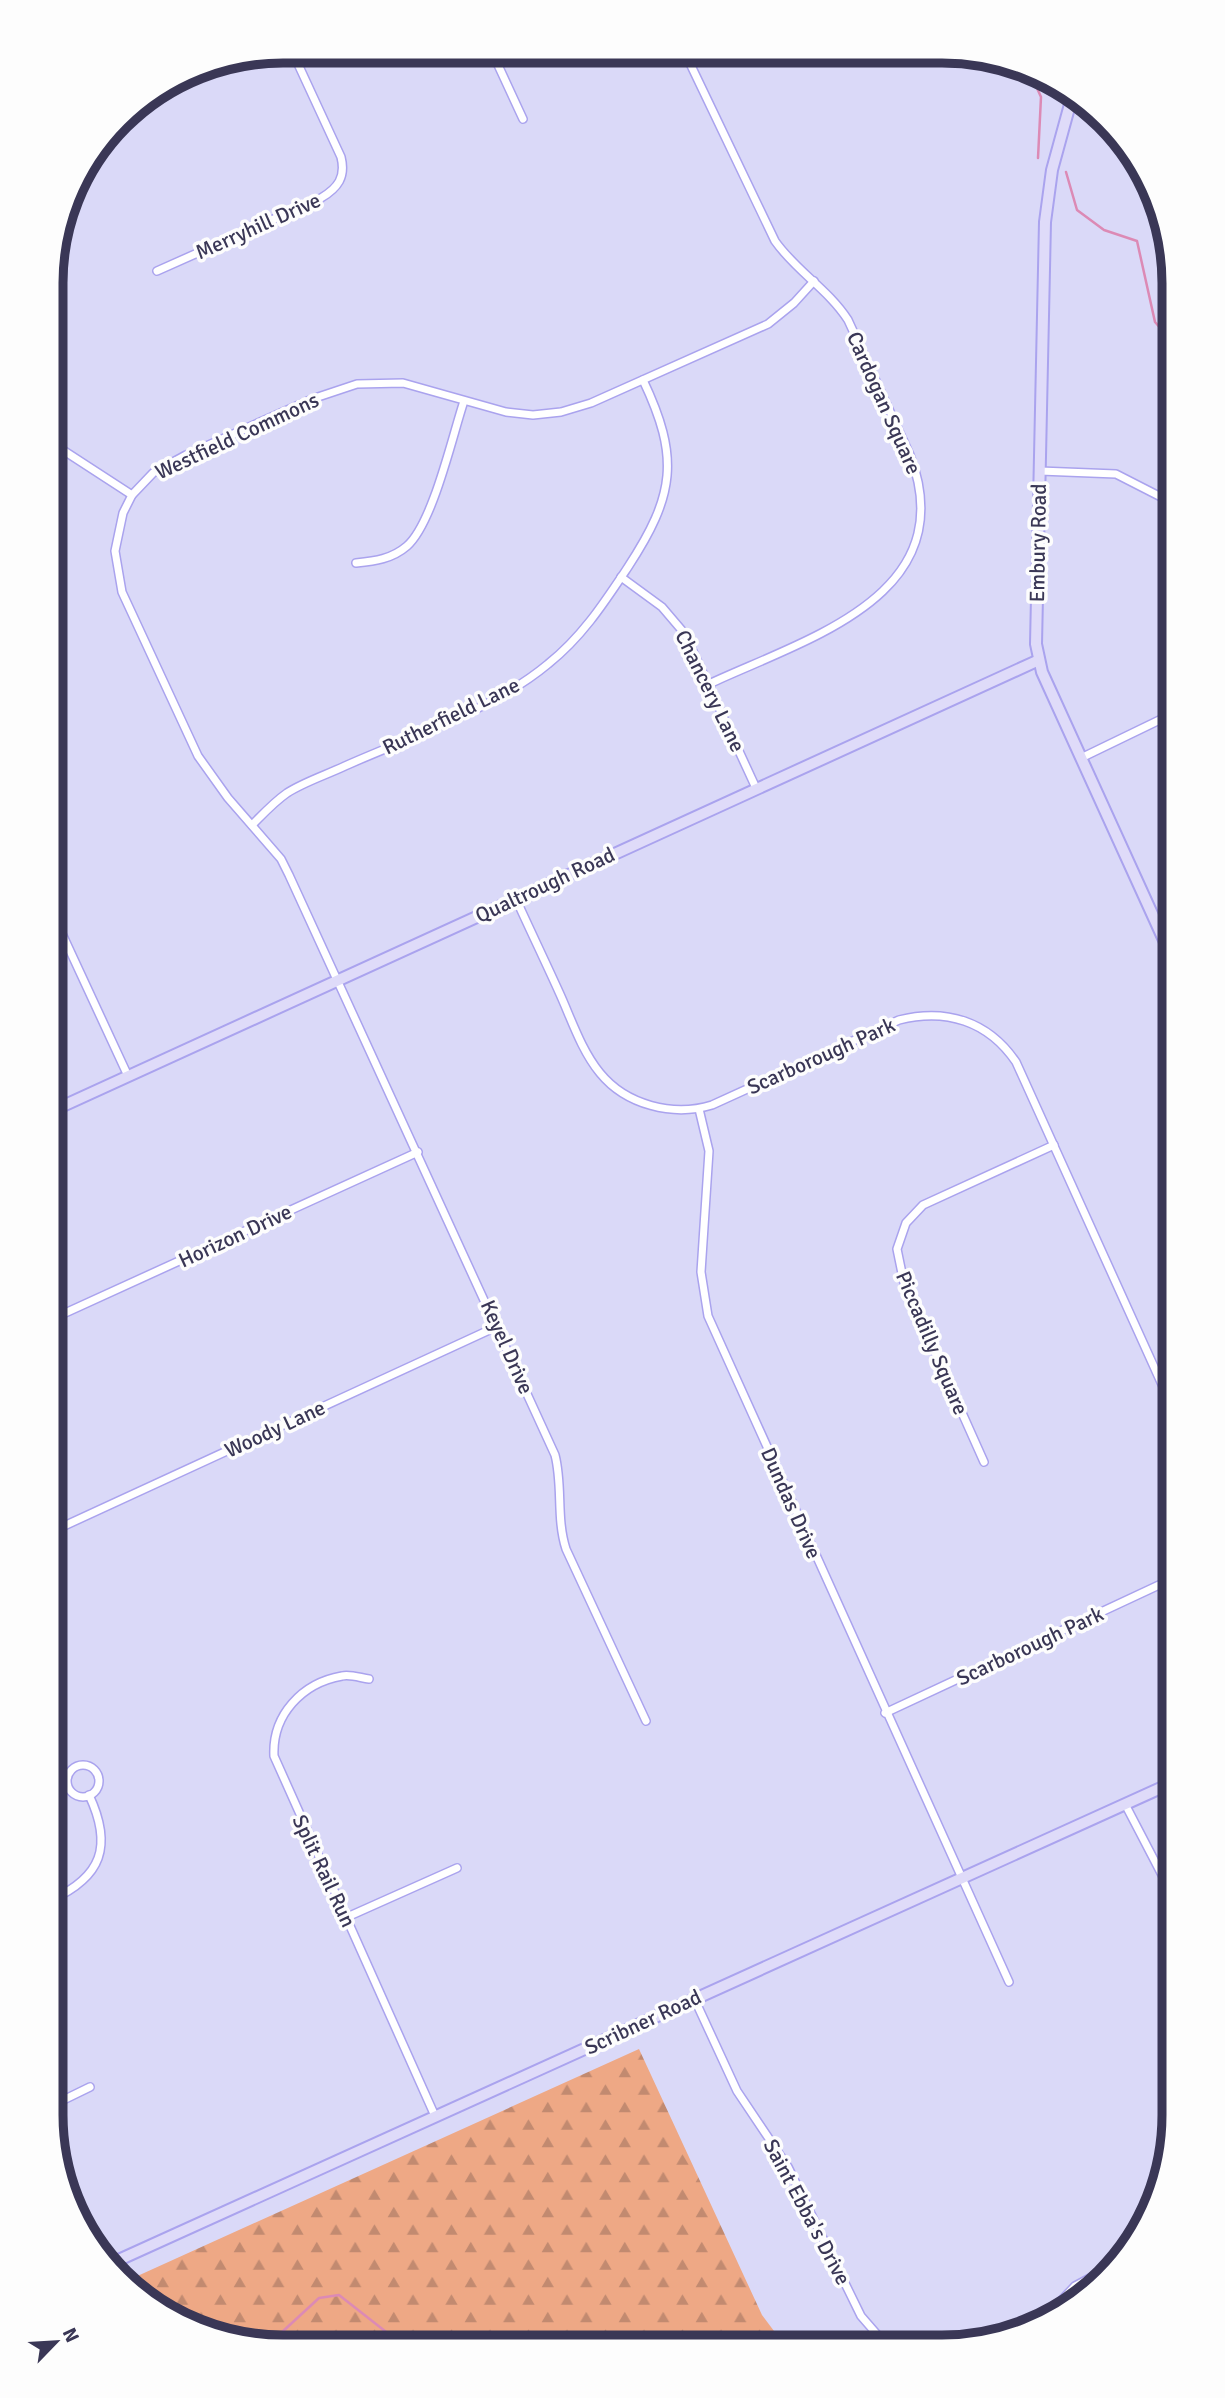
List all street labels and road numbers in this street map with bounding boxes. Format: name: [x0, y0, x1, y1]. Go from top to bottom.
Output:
street label: Merryhill Drive: [191, 187, 325, 265]
street label: Cardogan Square: [841, 328, 927, 478]
street label: Westfield Commons: [151, 387, 323, 485]
street label: Embury Road: [1024, 483, 1052, 603]
street label: Chancery Lane: [669, 626, 751, 756]
street label: Rutherfield Lane: [378, 672, 524, 760]
street label: Qualtrough Road: [471, 841, 619, 929]
street label: Scarborough Park: [743, 1012, 899, 1100]
street label: Horizon Drive: [174, 1198, 296, 1274]
street label: Piccadilly Square: [890, 1267, 974, 1419]
street label: Keyel Drive: [475, 1296, 539, 1398]
street label: Woody Lane: [221, 1394, 329, 1464]
street label: Dundas Drive: [755, 1443, 827, 1563]
street label: Scarborough Park: [952, 1600, 1108, 1691]
street label: Split Rail Run: [287, 1811, 361, 1931]
street label: Scribner Road: [581, 1984, 705, 2060]
street label: Saint Ebba's Drive: [758, 2135, 856, 2289]

